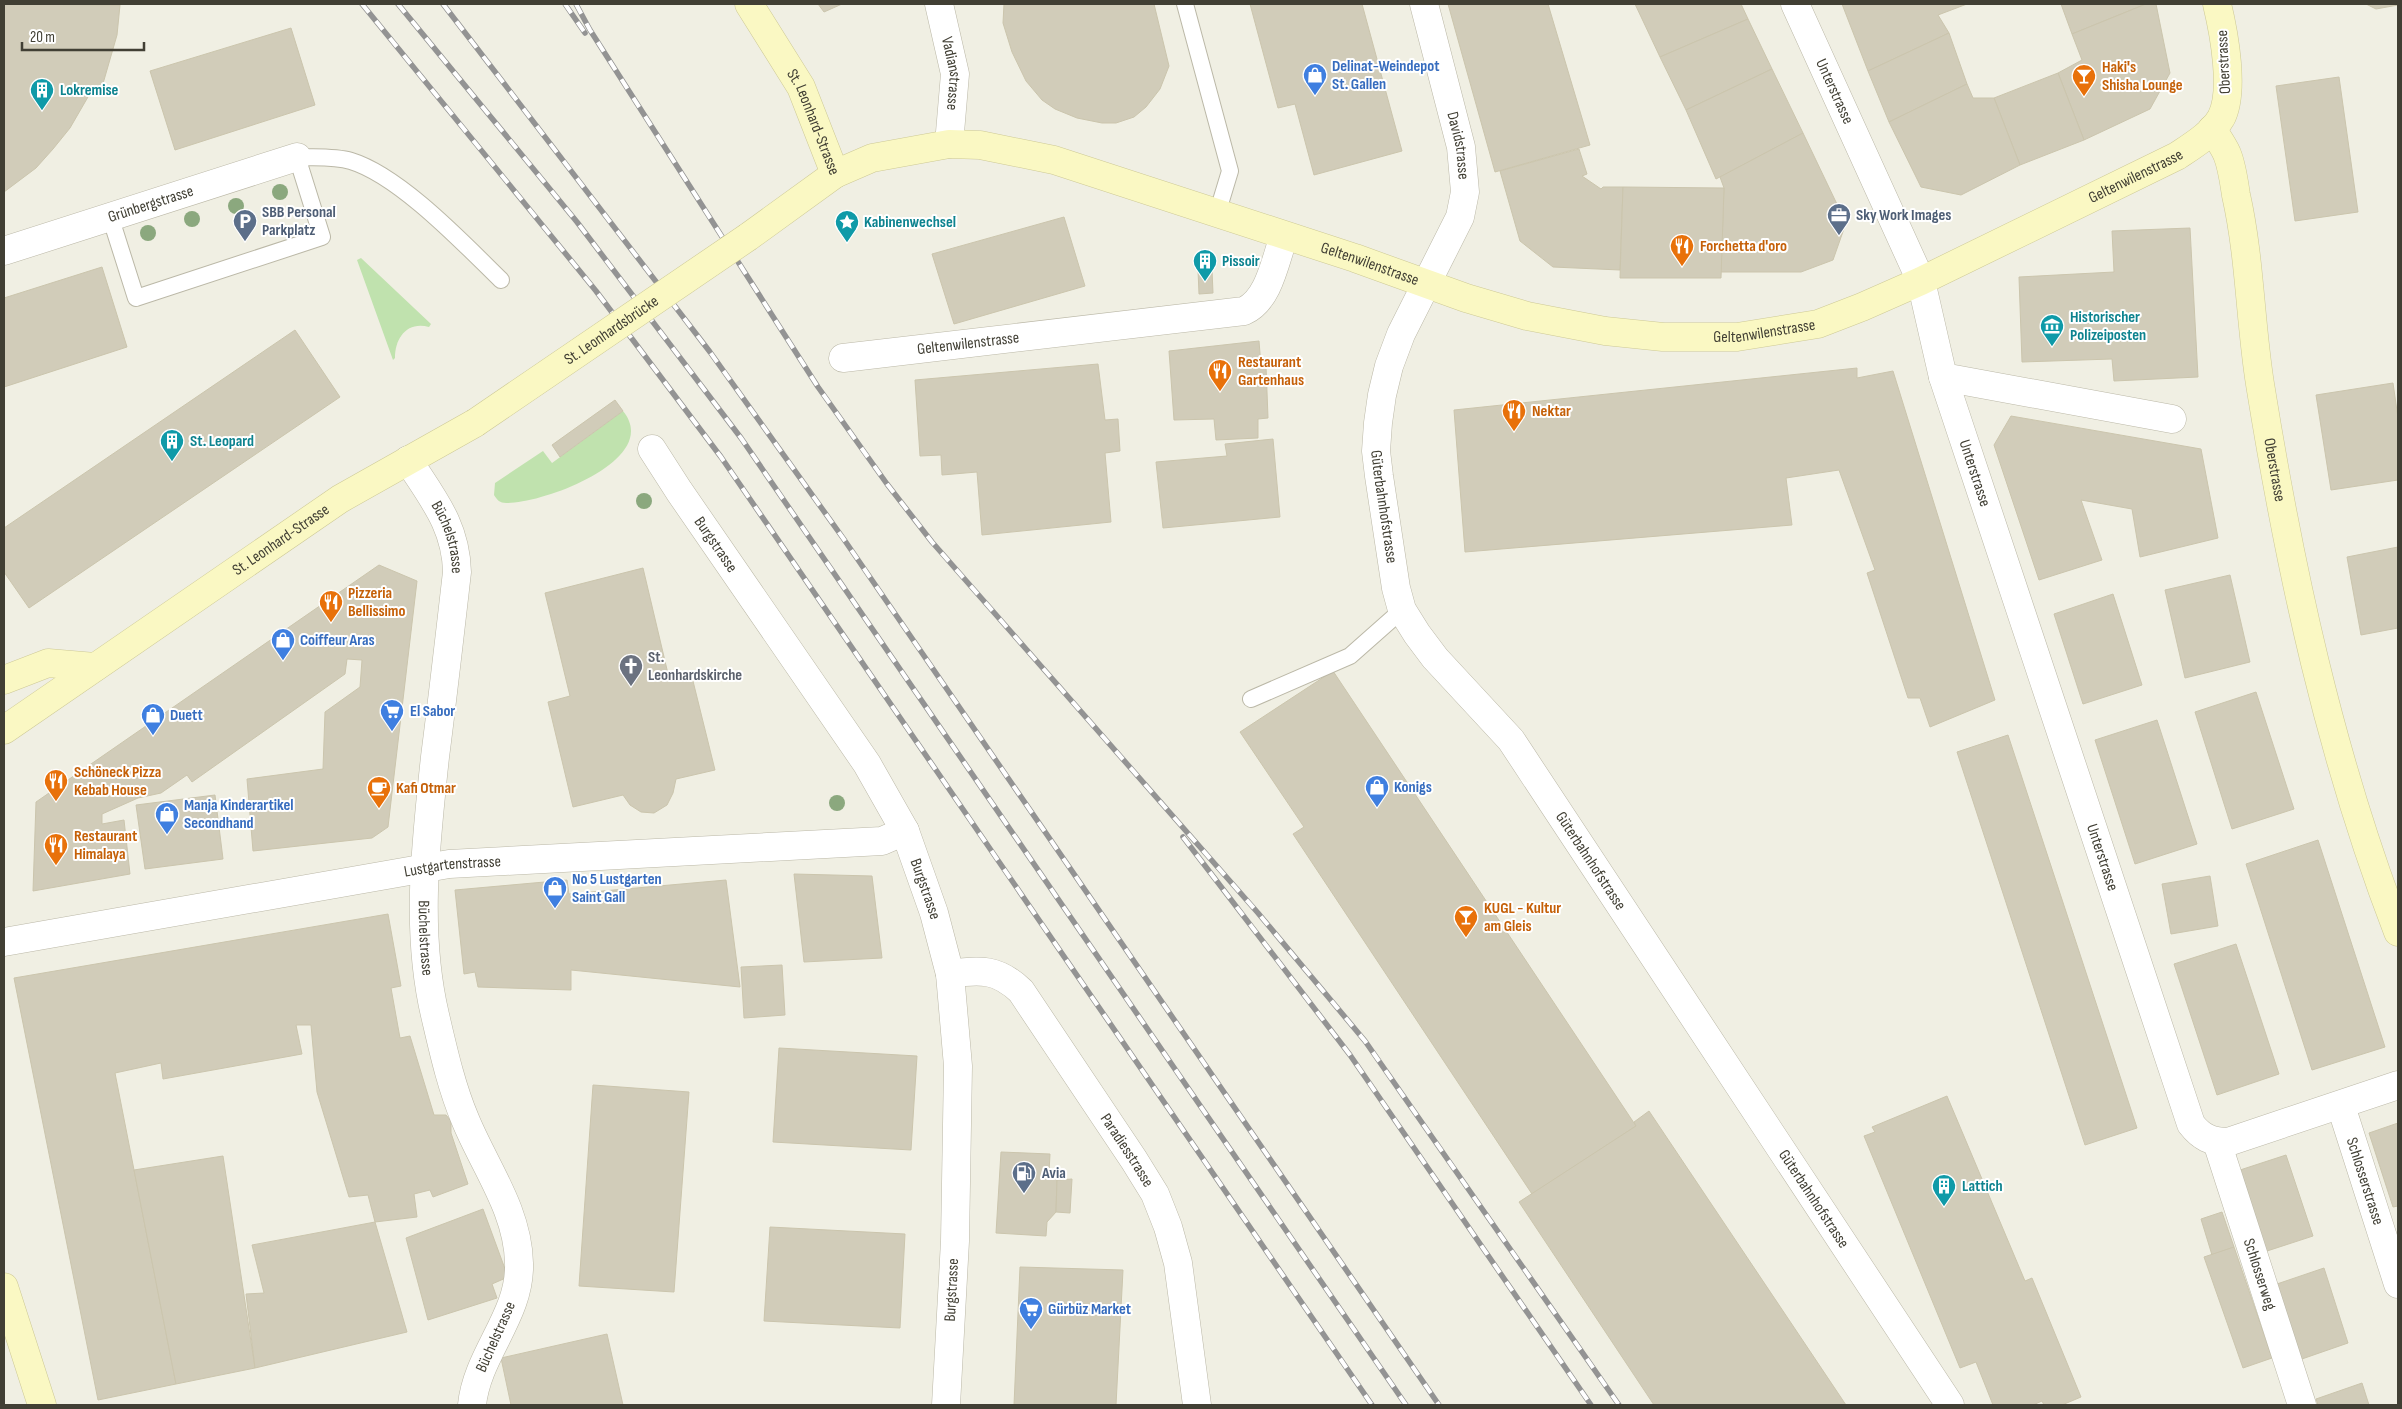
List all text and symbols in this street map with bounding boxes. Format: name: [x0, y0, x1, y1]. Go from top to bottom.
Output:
scale bar: [22, 20, 145, 52]
text: 20 m: [30, 28, 55, 47]
street label: Oberstrasse: [2213, 29, 2235, 95]
street label: Vadianstrasse: [937, 35, 965, 111]
street label: Unterstrasse: [1812, 56, 1858, 127]
place label: Delinat-Weindepot St. Gallen: [1332, 57, 1439, 94]
place label: Haki's Shisha Lounge: [2102, 58, 2183, 95]
shop icon: Delinat-Weindepot St. Gallen: [1302, 62, 1328, 96]
bar icon: Haki's Shisha Lounge: [2071, 63, 2097, 97]
street label: St. Leonhard-Strasse: [783, 65, 844, 178]
building icon: Lokremise: [29, 77, 55, 111]
place label: Lokremise: [60, 81, 119, 100]
street label: Davidstrasse: [1443, 110, 1473, 180]
street label: Geltenwilenstrasse: [2085, 145, 2187, 207]
street label: Grünbergstrasse: [105, 181, 196, 227]
office icon: Sky Work Images: [1826, 202, 1852, 236]
place label: SBB Personal Parkplatz: [262, 203, 336, 240]
place label: Sky Work Images: [1856, 206, 1951, 225]
parking icon: SBB Personal Parkplatz: [232, 208, 258, 242]
place icon: Kabinenwechsel: [834, 209, 860, 243]
place label: Kabinenwechsel: [864, 213, 956, 232]
restaurant icon: Forchetta d'oro: [1669, 233, 1695, 267]
place label: Forchetta d'oro: [1700, 237, 1787, 256]
street label: Geltenwilenstrasse: [1318, 238, 1422, 290]
building icon: Pissoir: [1192, 248, 1218, 282]
place label: Pissoir: [1222, 252, 1260, 271]
street label: St. Leonhardsbrücke: [561, 291, 662, 369]
place label: Historischer Polizeiposten: [2070, 308, 2146, 345]
museum icon: Historischer Polizeiposten: [2039, 313, 2065, 347]
street label: Geltenwilenstrasse: [1713, 315, 1816, 347]
street label: Geltenwilenstrasse: [916, 328, 1020, 359]
place label: Restaurant Gartenhaus: [1238, 353, 1304, 390]
restaurant icon: Restaurant Gartenhaus: [1207, 358, 1233, 392]
restaurant icon: Nektar: [1501, 398, 1527, 432]
place label: Nektar: [1532, 402, 1571, 421]
building icon: St. Leopard: [159, 428, 185, 462]
place label: St. Leopard: [190, 432, 254, 451]
street label: Unterstrasse: [1955, 437, 1995, 509]
street label: Oberstrasse: [2260, 437, 2290, 503]
street label: Güterbahnhofstrasse: [1366, 449, 1402, 564]
street label: Büchelstrasse: [427, 498, 467, 574]
street label: St. Leonhard-Strasse: [229, 500, 333, 580]
street label: Burgstrasse: [690, 513, 742, 576]
place label: Pizzeria Bellissimo: [348, 584, 405, 621]
restaurant icon: Pizzeria Bellissimo: [318, 589, 344, 623]
shop icon: Coiffeur Aras: [270, 627, 296, 661]
place label: Coiffeur Aras: [300, 631, 375, 650]
place label: St. Leonhardskirche: [648, 648, 742, 685]
church icon: St. Leonhardskirche: [618, 653, 644, 687]
supermarket icon: El Sabor: [379, 698, 405, 732]
shop icon: Duett: [140, 702, 166, 736]
place label: El Sabor: [410, 702, 455, 721]
place label: Duett: [170, 706, 203, 725]
place label: Schöneck Pizza Kebab House: [74, 763, 161, 800]
restaurant icon: Schöneck Pizza Kebab House: [43, 768, 69, 802]
shop icon: Konigs: [1364, 774, 1390, 808]
cafe icon: Kafi Otmar: [366, 775, 392, 809]
place label: Konigs: [1394, 778, 1432, 797]
place label: Kafi Otmar: [396, 779, 456, 798]
place label: Manja Kinderartikel Secondhand: [184, 796, 294, 833]
shop icon: Manja Kinderartikel Secondhand: [154, 801, 180, 835]
street label: Güterbahnhofstrasse: [1551, 808, 1630, 914]
street label: Unterstrasse: [2083, 822, 2122, 893]
place label: Restaurant Himalaya: [74, 827, 137, 864]
restaurant icon: Restaurant Himalaya: [43, 832, 69, 866]
street label: Lustgartenstrasse: [403, 852, 501, 881]
street label: Burgstrasse: [906, 856, 945, 921]
place label: No 5 Lustgarten Saint Gall: [572, 870, 662, 907]
shop icon: No 5 Lustgarten Saint Gall: [542, 875, 568, 909]
place label: KUGL - Kultur am Gleis: [1484, 899, 1561, 936]
street label: Büchelstrasse: [414, 900, 437, 977]
bar icon: KUGL - Kultur am Gleis: [1453, 904, 1479, 938]
street label: Paradiesstrasse: [1096, 1110, 1158, 1190]
street label: Schlosserstrasse: [2342, 1135, 2388, 1227]
street label: Güterbahnhofstrasse: [1775, 1146, 1853, 1252]
fuel station icon: Avia: [1011, 1160, 1037, 1194]
place label: Avia: [1041, 1164, 1066, 1183]
building icon: Lattich: [1931, 1173, 1957, 1207]
place label: Lattich: [1962, 1177, 2003, 1196]
street label: Schlosserweg: [2239, 1236, 2280, 1312]
street label: Burgstrasse: [941, 1258, 963, 1322]
supermarket icon: Gürbüz Market: [1018, 1296, 1044, 1330]
street label: Büchelstrasse: [472, 1299, 520, 1375]
place label: Gürbüz Market: [1048, 1300, 1131, 1319]

